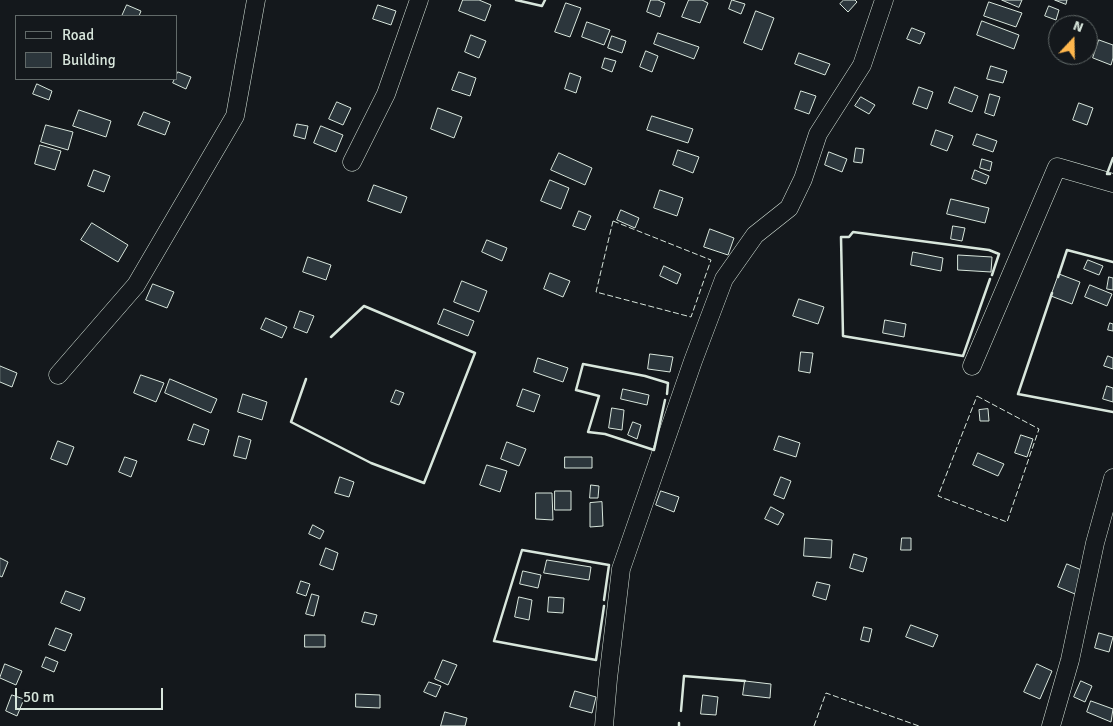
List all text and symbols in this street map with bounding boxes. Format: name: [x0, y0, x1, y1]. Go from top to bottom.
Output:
legend: [15, 15, 178, 80]
north arrow: [1048, 15, 1098, 65]
text: N: [1071, 17, 1086, 36]
text: Road: [62, 26, 94, 44]
text: Building: [62, 51, 116, 69]
scale bar: [18, 678, 165, 710]
text: 50 m: [23, 688, 54, 706]

